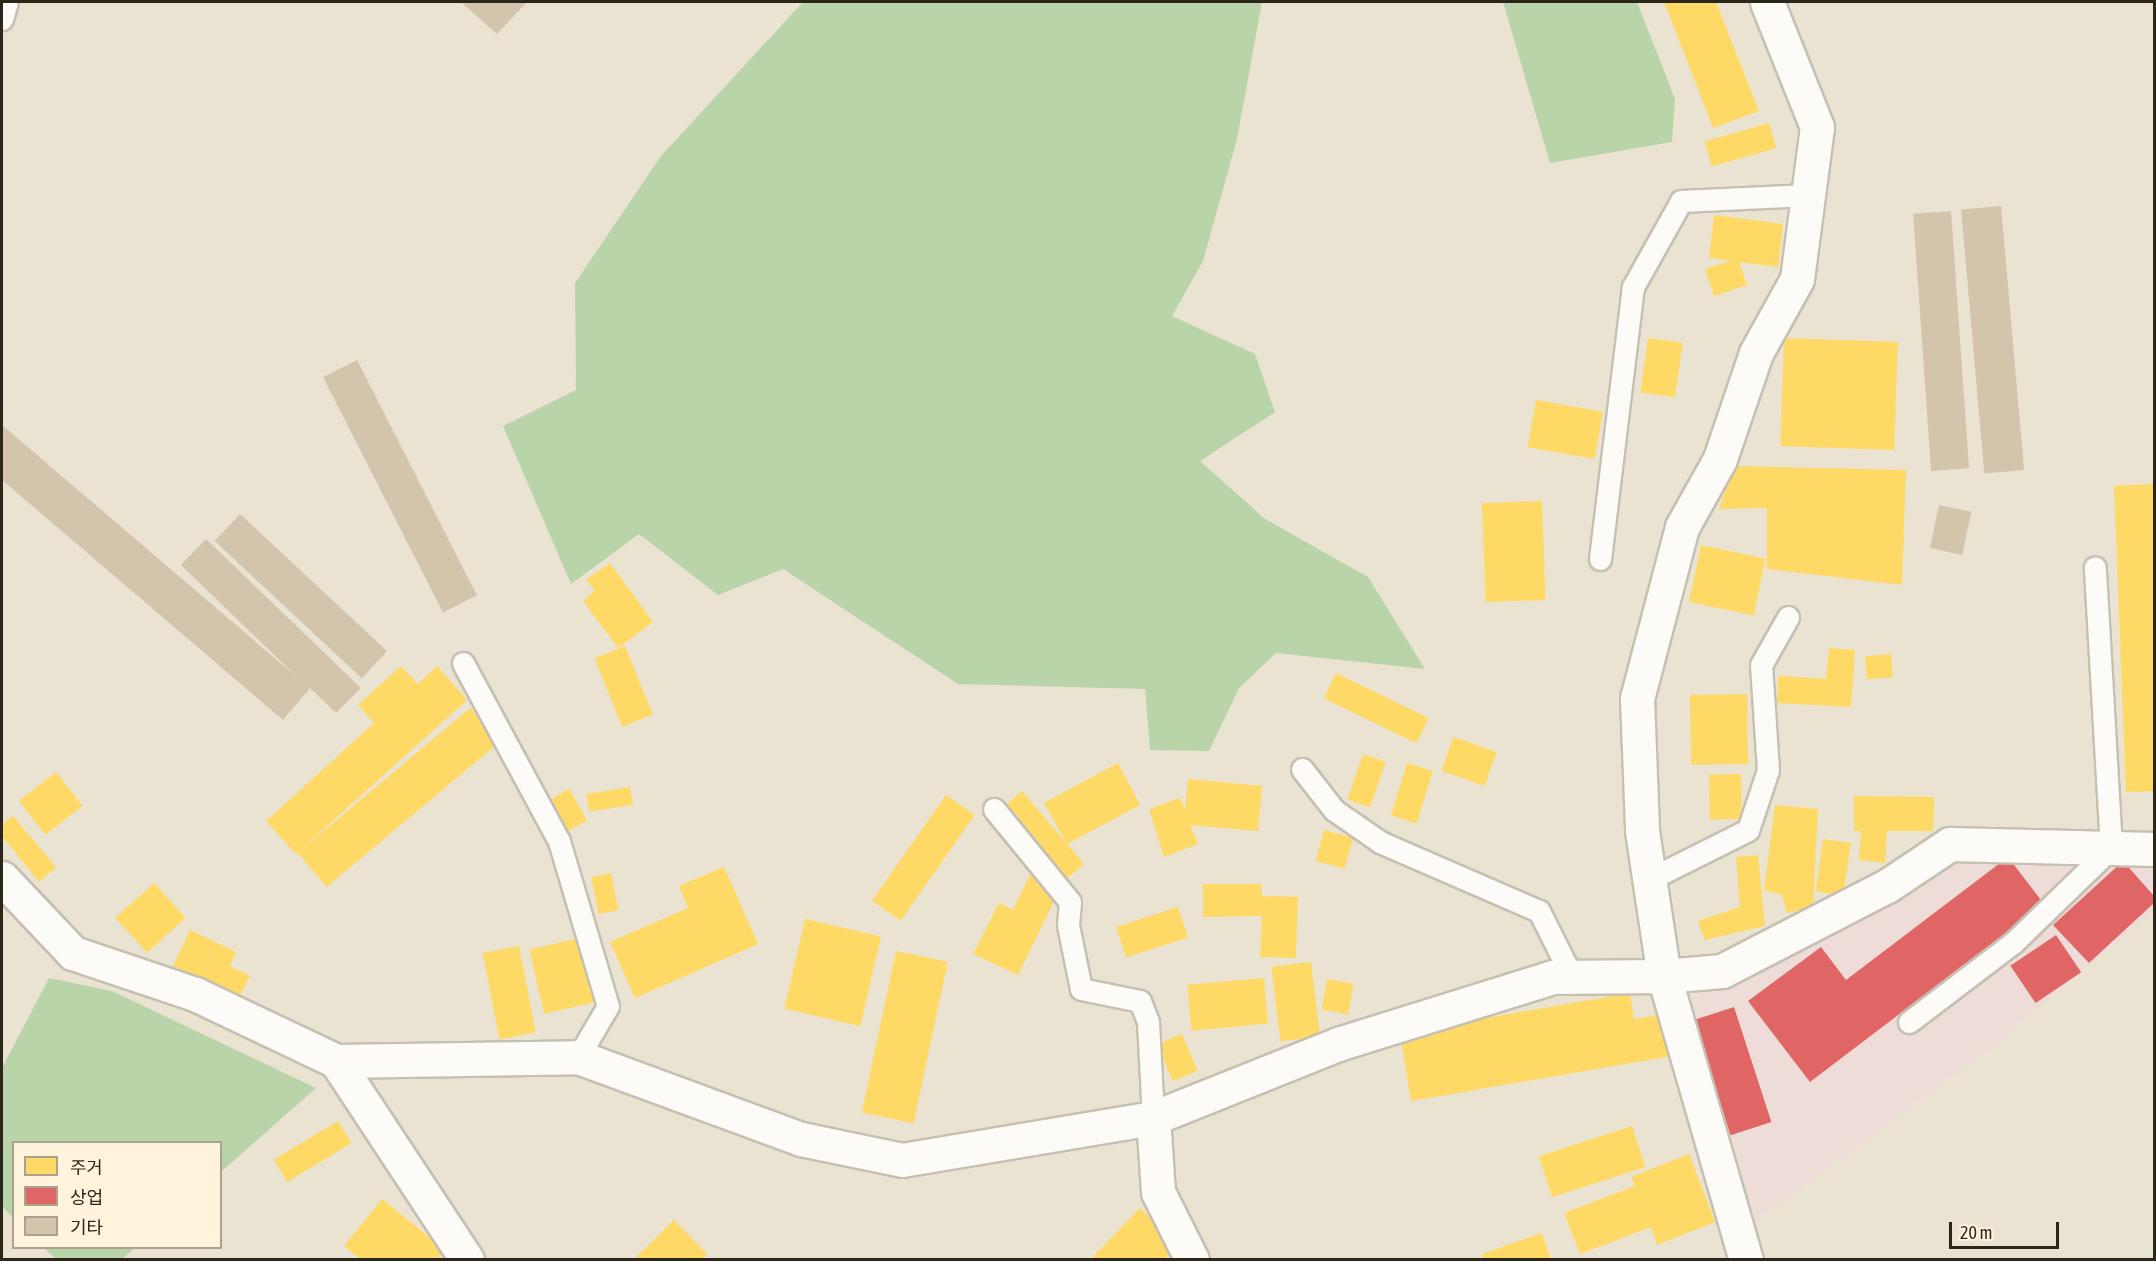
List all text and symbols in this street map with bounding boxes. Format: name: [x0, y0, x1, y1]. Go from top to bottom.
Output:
legend: [12, 1141, 222, 1249]
text: 주거: [70, 1157, 103, 1178]
text: 상업: [70, 1187, 103, 1208]
scale bar: [1952, 1210, 2062, 1248]
text: 기타: [70, 1217, 103, 1238]
text: 20 m: [1960, 1222, 1992, 1243]

